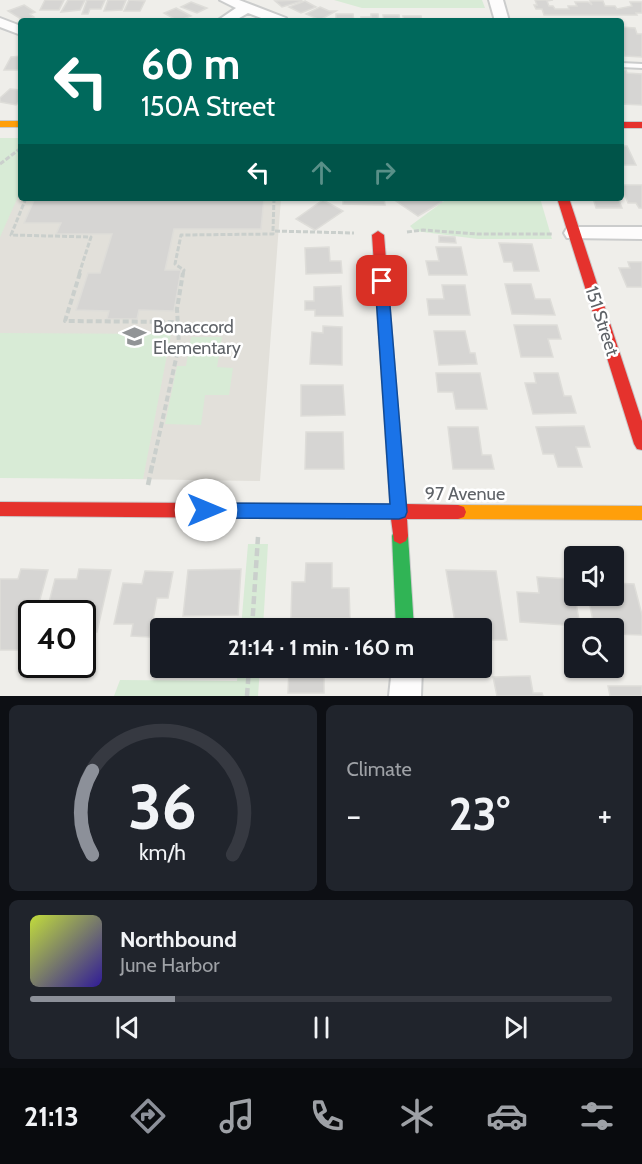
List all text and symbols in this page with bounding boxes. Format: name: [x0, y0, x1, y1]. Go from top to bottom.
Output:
text: 60 m: [141, 38, 240, 90]
icon: left: [42, 42, 120, 120]
text: 150A Street: [141, 90, 275, 123]
icon: left: [242, 156, 275, 189]
icon: ahead: [305, 156, 338, 189]
icon: right: [368, 156, 401, 189]
pin: [356, 255, 407, 306]
icon: arrive: [365, 264, 398, 297]
street label: 151 Street: [580, 283, 624, 359]
place label: Bonaccord Elementary: [153, 316, 241, 359]
school or university icon: Bonaccord Elementary: [122, 324, 148, 350]
position arrow: [174, 478, 238, 542]
street label: 97 Avenue: [425, 483, 505, 505]
map controls: [564, 546, 624, 678]
button: sound: [564, 546, 624, 606]
speed limit sign: 40: [18, 600, 96, 678]
button: search: [564, 618, 624, 678]
text: 21:14 · 1 min · 160 m: [228, 634, 414, 661]
text: Climate: [347, 757, 412, 781]
text: 36: [128, 769, 197, 845]
text: 23°: [449, 787, 510, 841]
text: −: [347, 795, 361, 835]
text: +: [597, 795, 612, 835]
text: km/h: [139, 839, 186, 865]
text: Northbound: [120, 926, 237, 953]
text: June Harbor: [120, 953, 220, 977]
icon: previous: [111, 1011, 144, 1044]
icon: pause: [305, 1011, 338, 1044]
icon: next: [499, 1011, 532, 1044]
icon: directions: [127, 1095, 169, 1137]
icon: music: [216, 1095, 258, 1137]
icon: phone: [306, 1095, 348, 1137]
icon: climate: [396, 1095, 438, 1137]
icon: car: [486, 1095, 528, 1137]
icon: filters: [576, 1095, 618, 1137]
text: 21:13: [24, 1100, 79, 1133]

